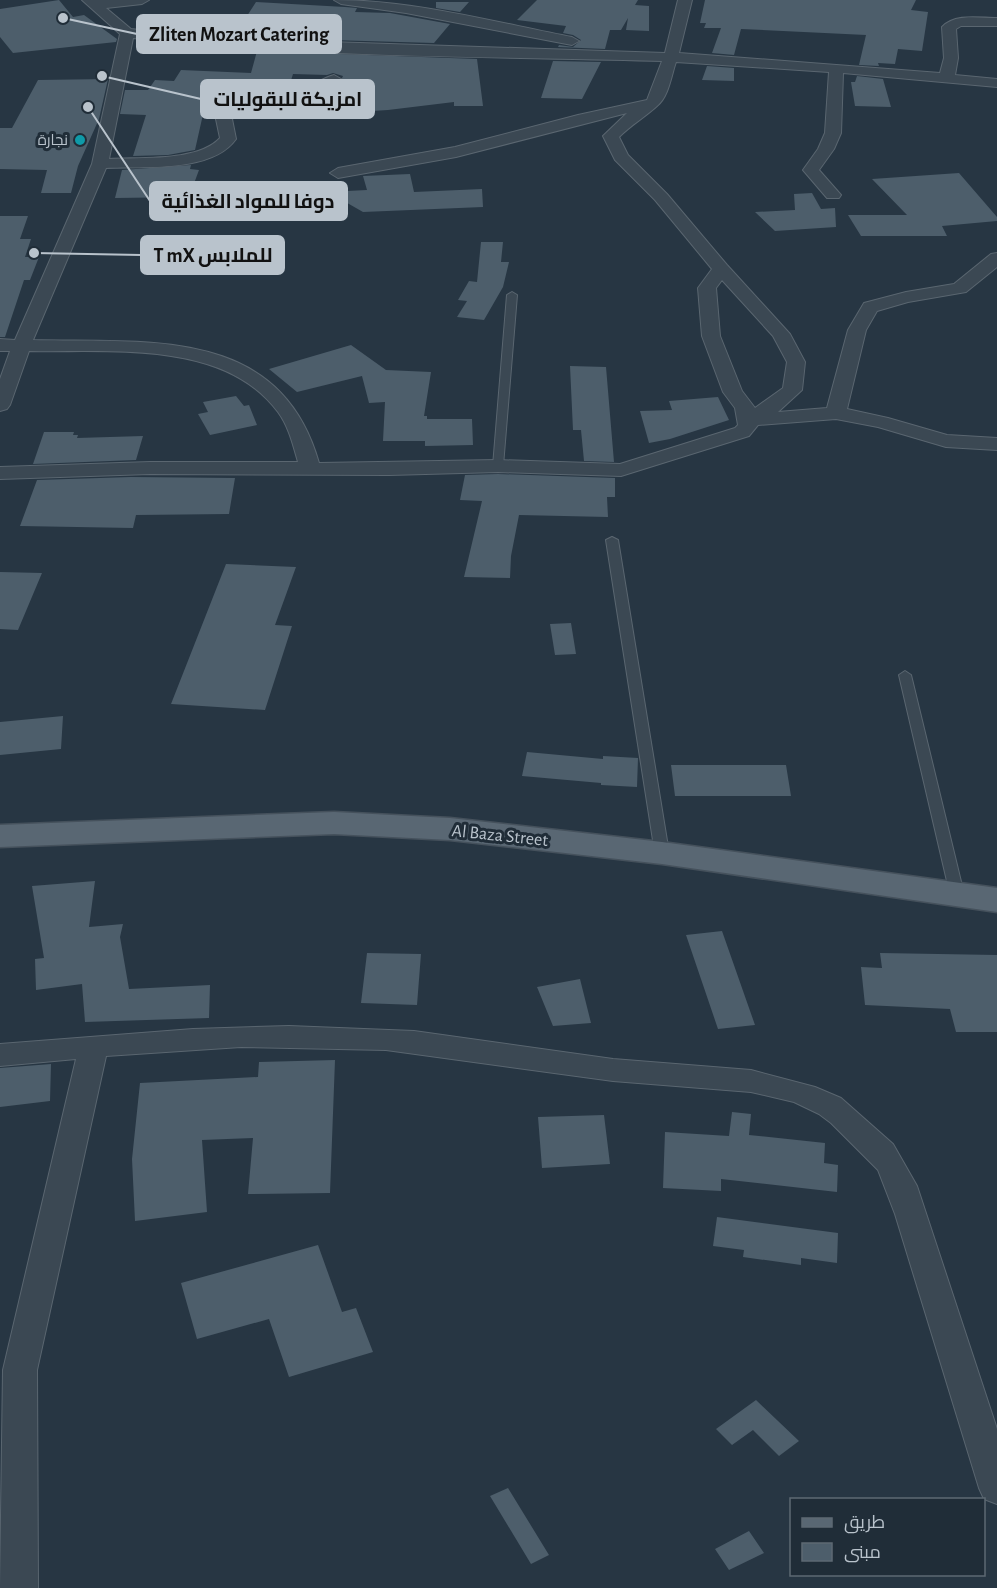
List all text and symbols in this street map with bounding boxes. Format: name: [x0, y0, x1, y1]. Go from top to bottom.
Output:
callout: Zliten Mozart Catering: [137, 15, 341, 53]
text: Zliten Mozart Catering: [149, 25, 330, 45]
callout: امزيكة للبقوليات: [201, 80, 374, 118]
text: امزيكة للبقوليات: [214, 90, 362, 111]
place label: نجارة: [38, 133, 68, 149]
marker: نجارة: [73, 133, 87, 147]
callout: دوفا للمواد الغذائية: [150, 182, 347, 220]
text: دوفا للمواد الغذائية: [161, 191, 335, 213]
callout: T mX للملابس: [141, 236, 284, 274]
text: T mX للملابس: [153, 246, 273, 267]
street label: Al Baza Street: [451, 822, 549, 850]
legend: [790, 1498, 985, 1576]
text: طريق: [844, 1514, 885, 1534]
text: مبنى: [844, 1544, 881, 1563]

